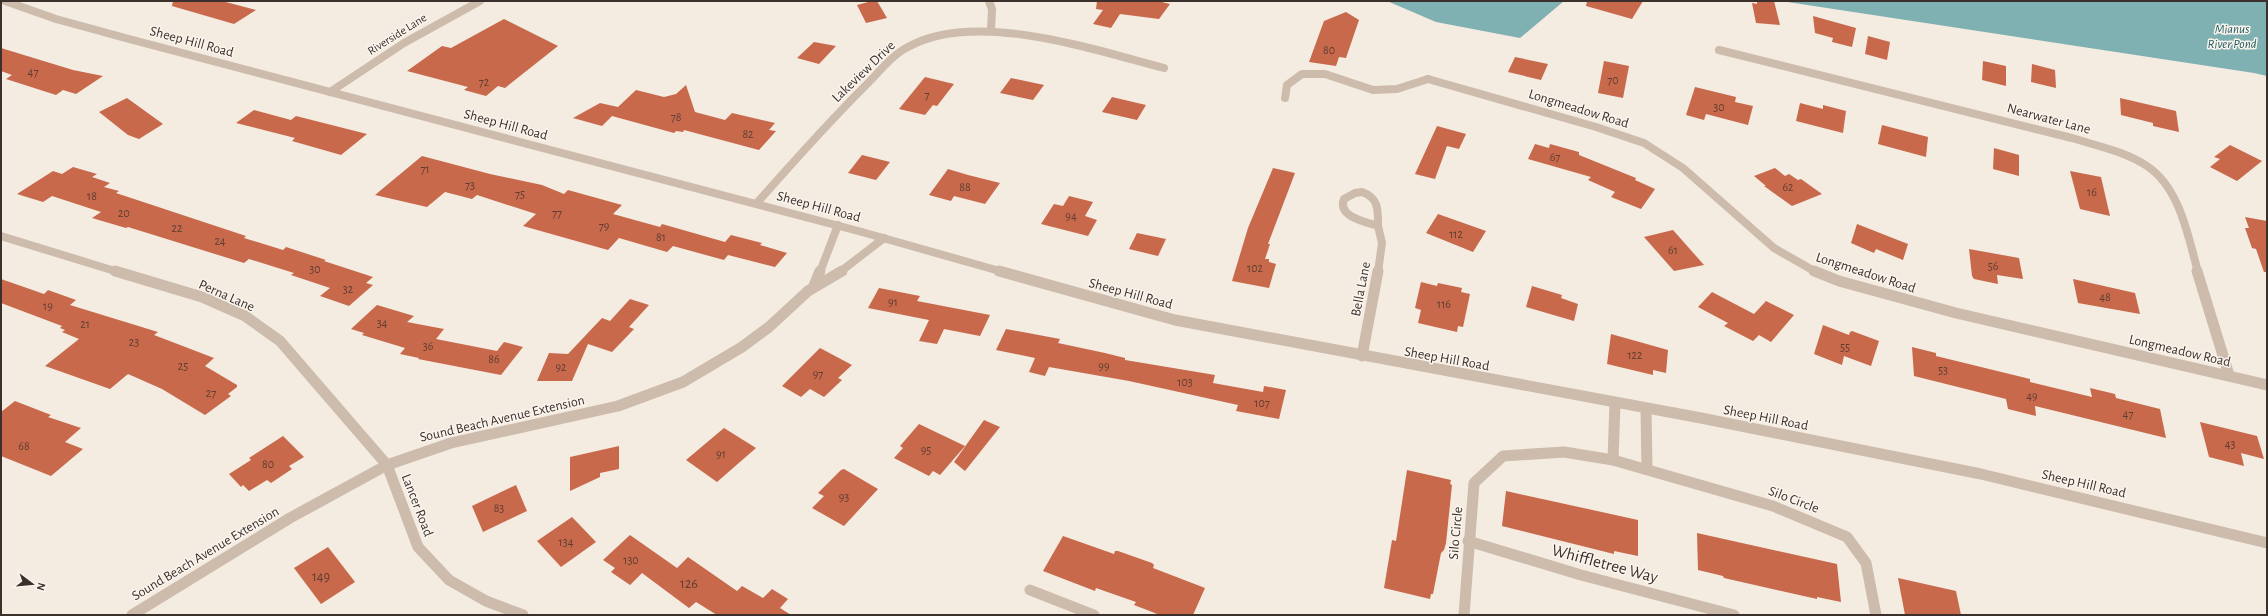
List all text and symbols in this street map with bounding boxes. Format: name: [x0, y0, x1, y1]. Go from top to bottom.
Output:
street label: Riverside Lane: [365, 11, 429, 57]
water label: Mianus River Pond: [2208, 23, 2257, 51]
street label: Sheep Hill Road: [148, 24, 235, 60]
street label: Lakeview Drive: [830, 38, 898, 105]
house number: 80: [1323, 44, 1335, 56]
house number: 47: [28, 66, 38, 78]
house number: 70: [1607, 74, 1619, 86]
house number: 72: [479, 76, 490, 88]
street label: Longmeadow Road: [1527, 87, 1631, 131]
house number: 7: [924, 89, 930, 101]
house number: 30: [1713, 101, 1725, 113]
street label: Nearwater Lane: [2005, 101, 2092, 137]
street label: Sheep Hill Road: [462, 107, 549, 143]
house number: 78: [671, 111, 682, 123]
house number: 82: [742, 128, 754, 140]
house number: 67: [1550, 151, 1560, 163]
house number: 71: [420, 163, 430, 175]
house number: 73: [465, 179, 475, 191]
house number: 88: [959, 181, 971, 193]
house number: 62: [1782, 181, 1794, 193]
house number: 16: [2087, 186, 2097, 198]
house number: 75: [515, 188, 525, 200]
street label: Sheep Hill Road: [775, 189, 862, 225]
house number: 18: [87, 190, 97, 202]
house number: 20: [118, 207, 130, 219]
house number: 77: [552, 207, 562, 219]
house number: 94: [1065, 210, 1077, 222]
house number: 79: [599, 220, 610, 232]
house number: 22: [172, 222, 183, 234]
house number: 112: [1449, 228, 1463, 240]
house number: 81: [656, 231, 666, 243]
house number: 24: [214, 235, 226, 247]
house number: 61: [1668, 244, 1678, 256]
street label: Longmeadow Road: [1814, 250, 1917, 296]
house number: 56: [1988, 260, 1999, 272]
street label: Bella Lane: [1349, 261, 1373, 318]
house number: 102: [1247, 262, 1263, 274]
house number: 30: [309, 263, 321, 275]
street label: Sheep Hill Road: [1087, 276, 1174, 312]
street label: Perna Lane: [197, 277, 257, 314]
house number: 32: [343, 283, 354, 295]
house number: 48: [2099, 291, 2111, 303]
house number: 91: [888, 296, 898, 308]
house number: 116: [1437, 298, 1451, 310]
house number: 19: [43, 300, 53, 312]
house number: 34: [377, 317, 388, 329]
house number: 21: [80, 318, 90, 330]
street label: Longmeadow Road: [2128, 332, 2232, 369]
house number: 23: [129, 336, 139, 348]
house number: 36: [423, 340, 434, 352]
house number: 55: [1840, 341, 1850, 353]
street label: Sheep Hill Road: [1403, 345, 1490, 373]
house number: 122: [1627, 349, 1643, 361]
house number: 86: [488, 353, 500, 365]
house number: 25: [178, 360, 188, 372]
house number: 99: [1098, 360, 1110, 372]
house number: 92: [555, 361, 567, 373]
house number: 53: [1938, 364, 1948, 376]
house number: 97: [813, 368, 823, 380]
house number: 103: [1177, 376, 1193, 388]
house number: 27: [206, 387, 216, 399]
house number: 49: [2026, 390, 2038, 402]
street label: Sound Beach Avenue Extension: [418, 393, 586, 445]
house number: 107: [1254, 397, 1270, 409]
street label: Sheep Hill Road: [1722, 403, 1809, 433]
house number: 47: [2123, 408, 2133, 420]
house number: 43: [2225, 438, 2235, 450]
house number: 68: [18, 440, 30, 452]
house number: 95: [921, 444, 931, 456]
house number: 91: [716, 448, 726, 460]
house number: 80: [262, 458, 274, 470]
street label: Sheep Hill Road: [2040, 467, 2127, 500]
street label: Lancer Road: [399, 472, 435, 539]
street label: Silo Circle: [1766, 484, 1821, 516]
house number: 93: [839, 491, 849, 503]
house number: 83: [494, 502, 504, 514]
street label: Sound Beach Avenue Extension: [130, 504, 281, 603]
street label: Silo Circle: [1447, 506, 1465, 560]
house number: 134: [559, 536, 574, 548]
street label: Whiffletree Way: [1550, 541, 1660, 587]
house number: 130: [623, 554, 639, 566]
north arrow: [12, 564, 52, 604]
house number: 149: [312, 570, 330, 584]
house number: 126: [680, 577, 698, 591]
text: N: [35, 581, 47, 592]

